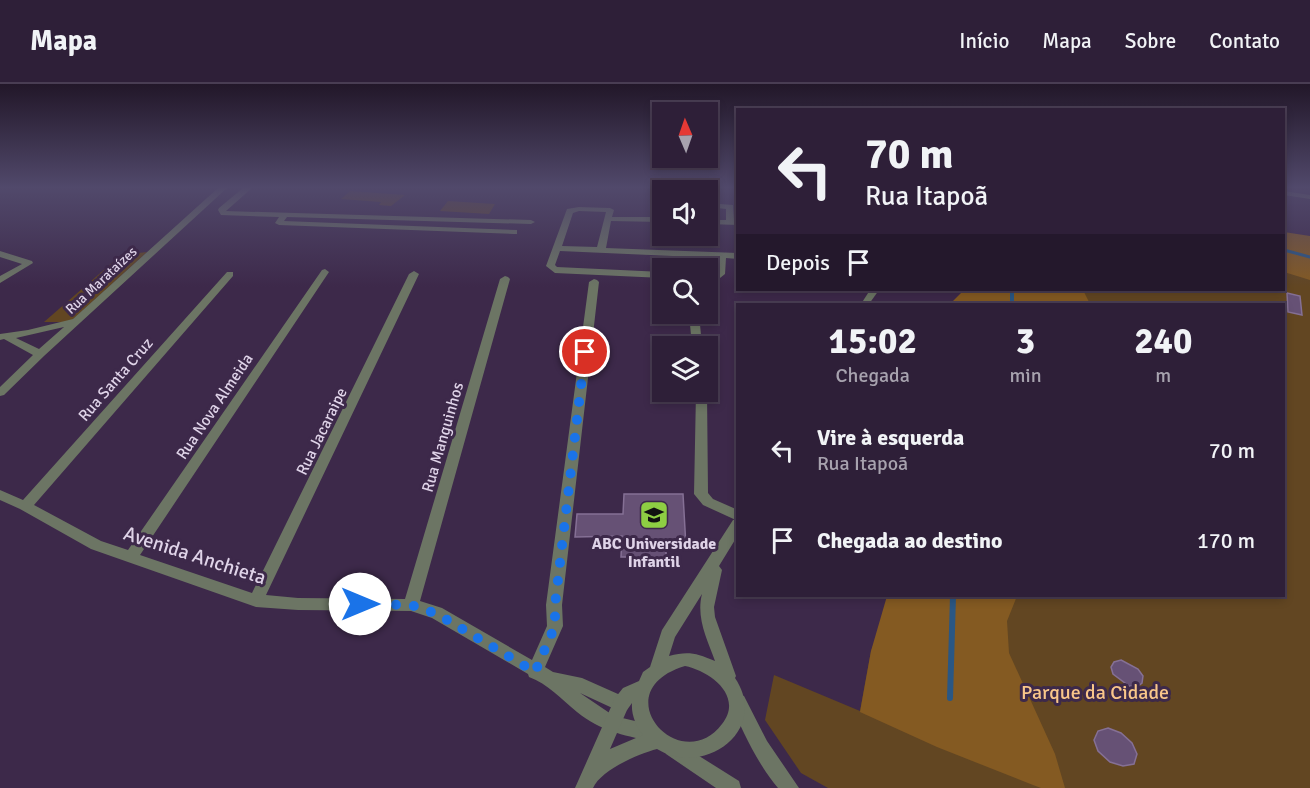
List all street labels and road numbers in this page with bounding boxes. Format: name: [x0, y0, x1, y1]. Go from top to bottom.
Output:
street label: Rua Marataízes: [62, 243, 141, 318]
street label: Rua Santa Cruz: [74, 334, 157, 425]
street label: Rua Nova Almeida: [172, 350, 258, 463]
street label: Rua Manguinhos: [418, 380, 468, 495]
street label: Rua Jacaraipe: [292, 384, 352, 478]
street label: Avenida Anchieta: [120, 521, 269, 590]

